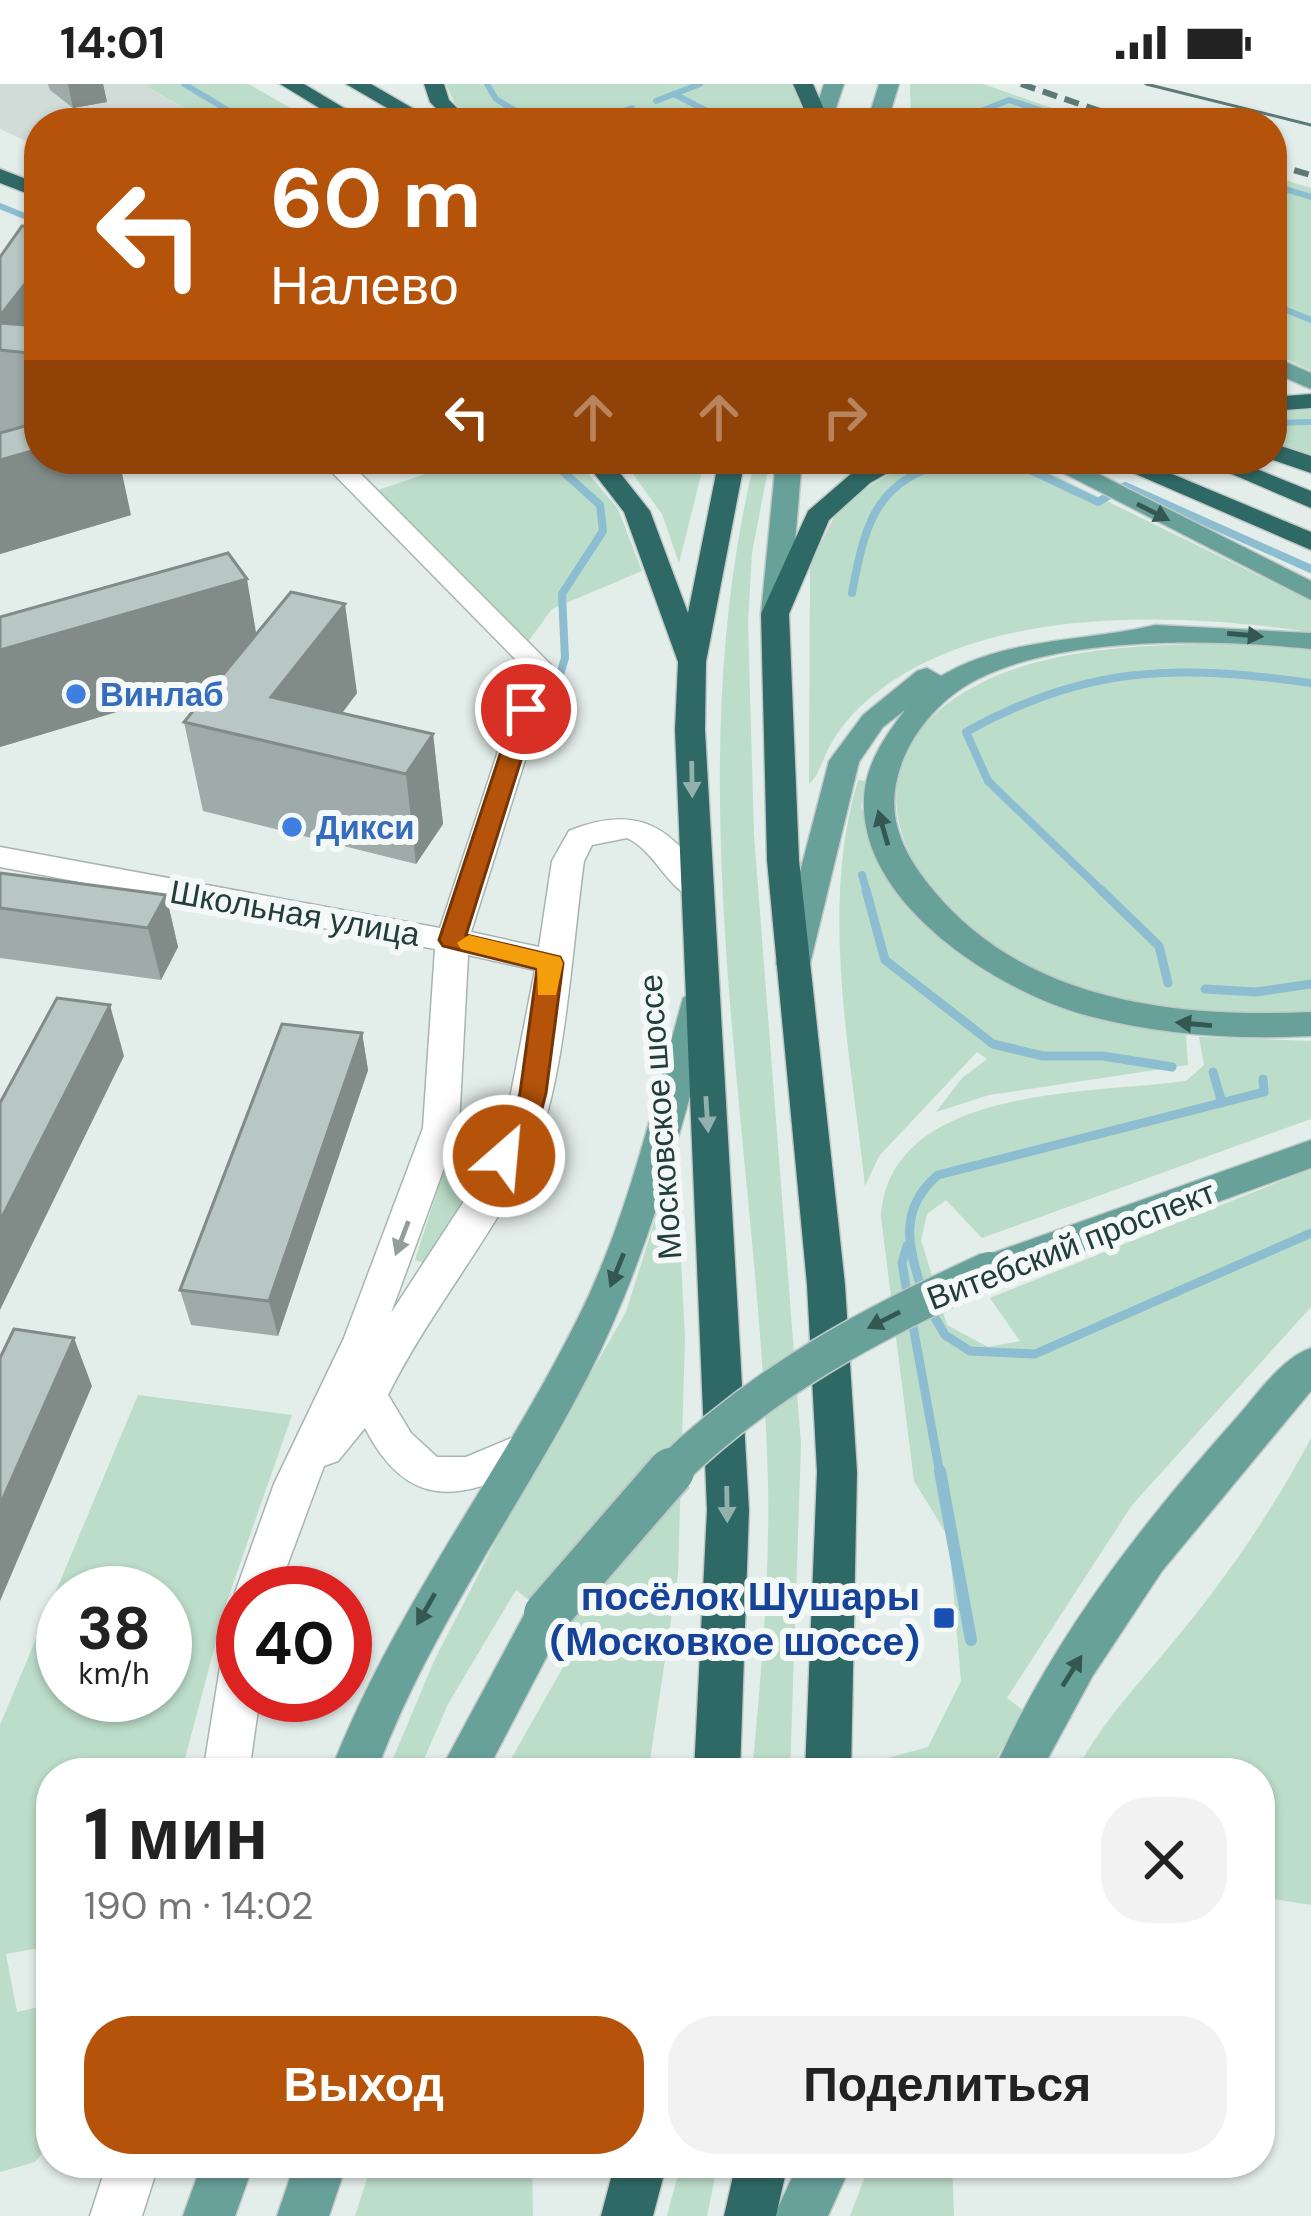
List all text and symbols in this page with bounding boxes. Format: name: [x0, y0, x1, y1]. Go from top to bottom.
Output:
text: 14:01: [60, 13, 165, 72]
text: 60 m: [270, 144, 481, 253]
icon: left: [72, 156, 228, 312]
text: Налево: [270, 250, 459, 321]
icon: left: [434, 384, 500, 450]
icon: ahead: [560, 384, 626, 450]
icon: ahead: [686, 384, 752, 450]
icon: right: [812, 384, 878, 450]
one-way arrow: [1136, 501, 1171, 521]
one-way arrow: [1227, 625, 1264, 644]
pin: [475, 658, 577, 760]
place label: Винлаб: [100, 673, 224, 716]
icon: arrive: [493, 676, 559, 742]
marker: Винлаб: [63, 681, 89, 707]
one-way arrow: [682, 761, 701, 799]
place label: Дикси: [316, 806, 415, 849]
one-way arrow: [873, 809, 891, 846]
marker: Дикси: [279, 814, 305, 840]
street label: Школьная улица: [167, 870, 424, 956]
street label: Московское шоссе: [629, 973, 691, 1261]
one-way arrow: [1175, 1014, 1212, 1033]
position arrow: [441, 1093, 567, 1219]
one-way arrow: [698, 1096, 717, 1133]
street label: Витебский проспект: [921, 1170, 1221, 1320]
one-way arrow: [392, 1220, 411, 1256]
one-way arrow: [607, 1252, 626, 1288]
one-way arrow: [866, 1310, 901, 1330]
one-way arrow: [718, 1486, 737, 1524]
speed limit sign: 40: [216, 1566, 372, 1722]
place label: посёлок Шушары (Московкое шоссе): [550, 1571, 920, 1667]
text: 38: [77, 1589, 151, 1668]
one-way arrow: [417, 1592, 438, 1626]
marker: посёлок Шушары (Московкое шоссе): [931, 1605, 957, 1631]
text: km/h: [79, 1654, 149, 1693]
one-way arrow: [1060, 1654, 1082, 1687]
text: 1 мин: [84, 1788, 268, 1881]
button: close: [1101, 1797, 1227, 1923]
text: 190 m · 14:02: [84, 1880, 313, 1931]
button: Выход: [84, 2016, 644, 2154]
button: Поделиться: [668, 2016, 1227, 2154]

